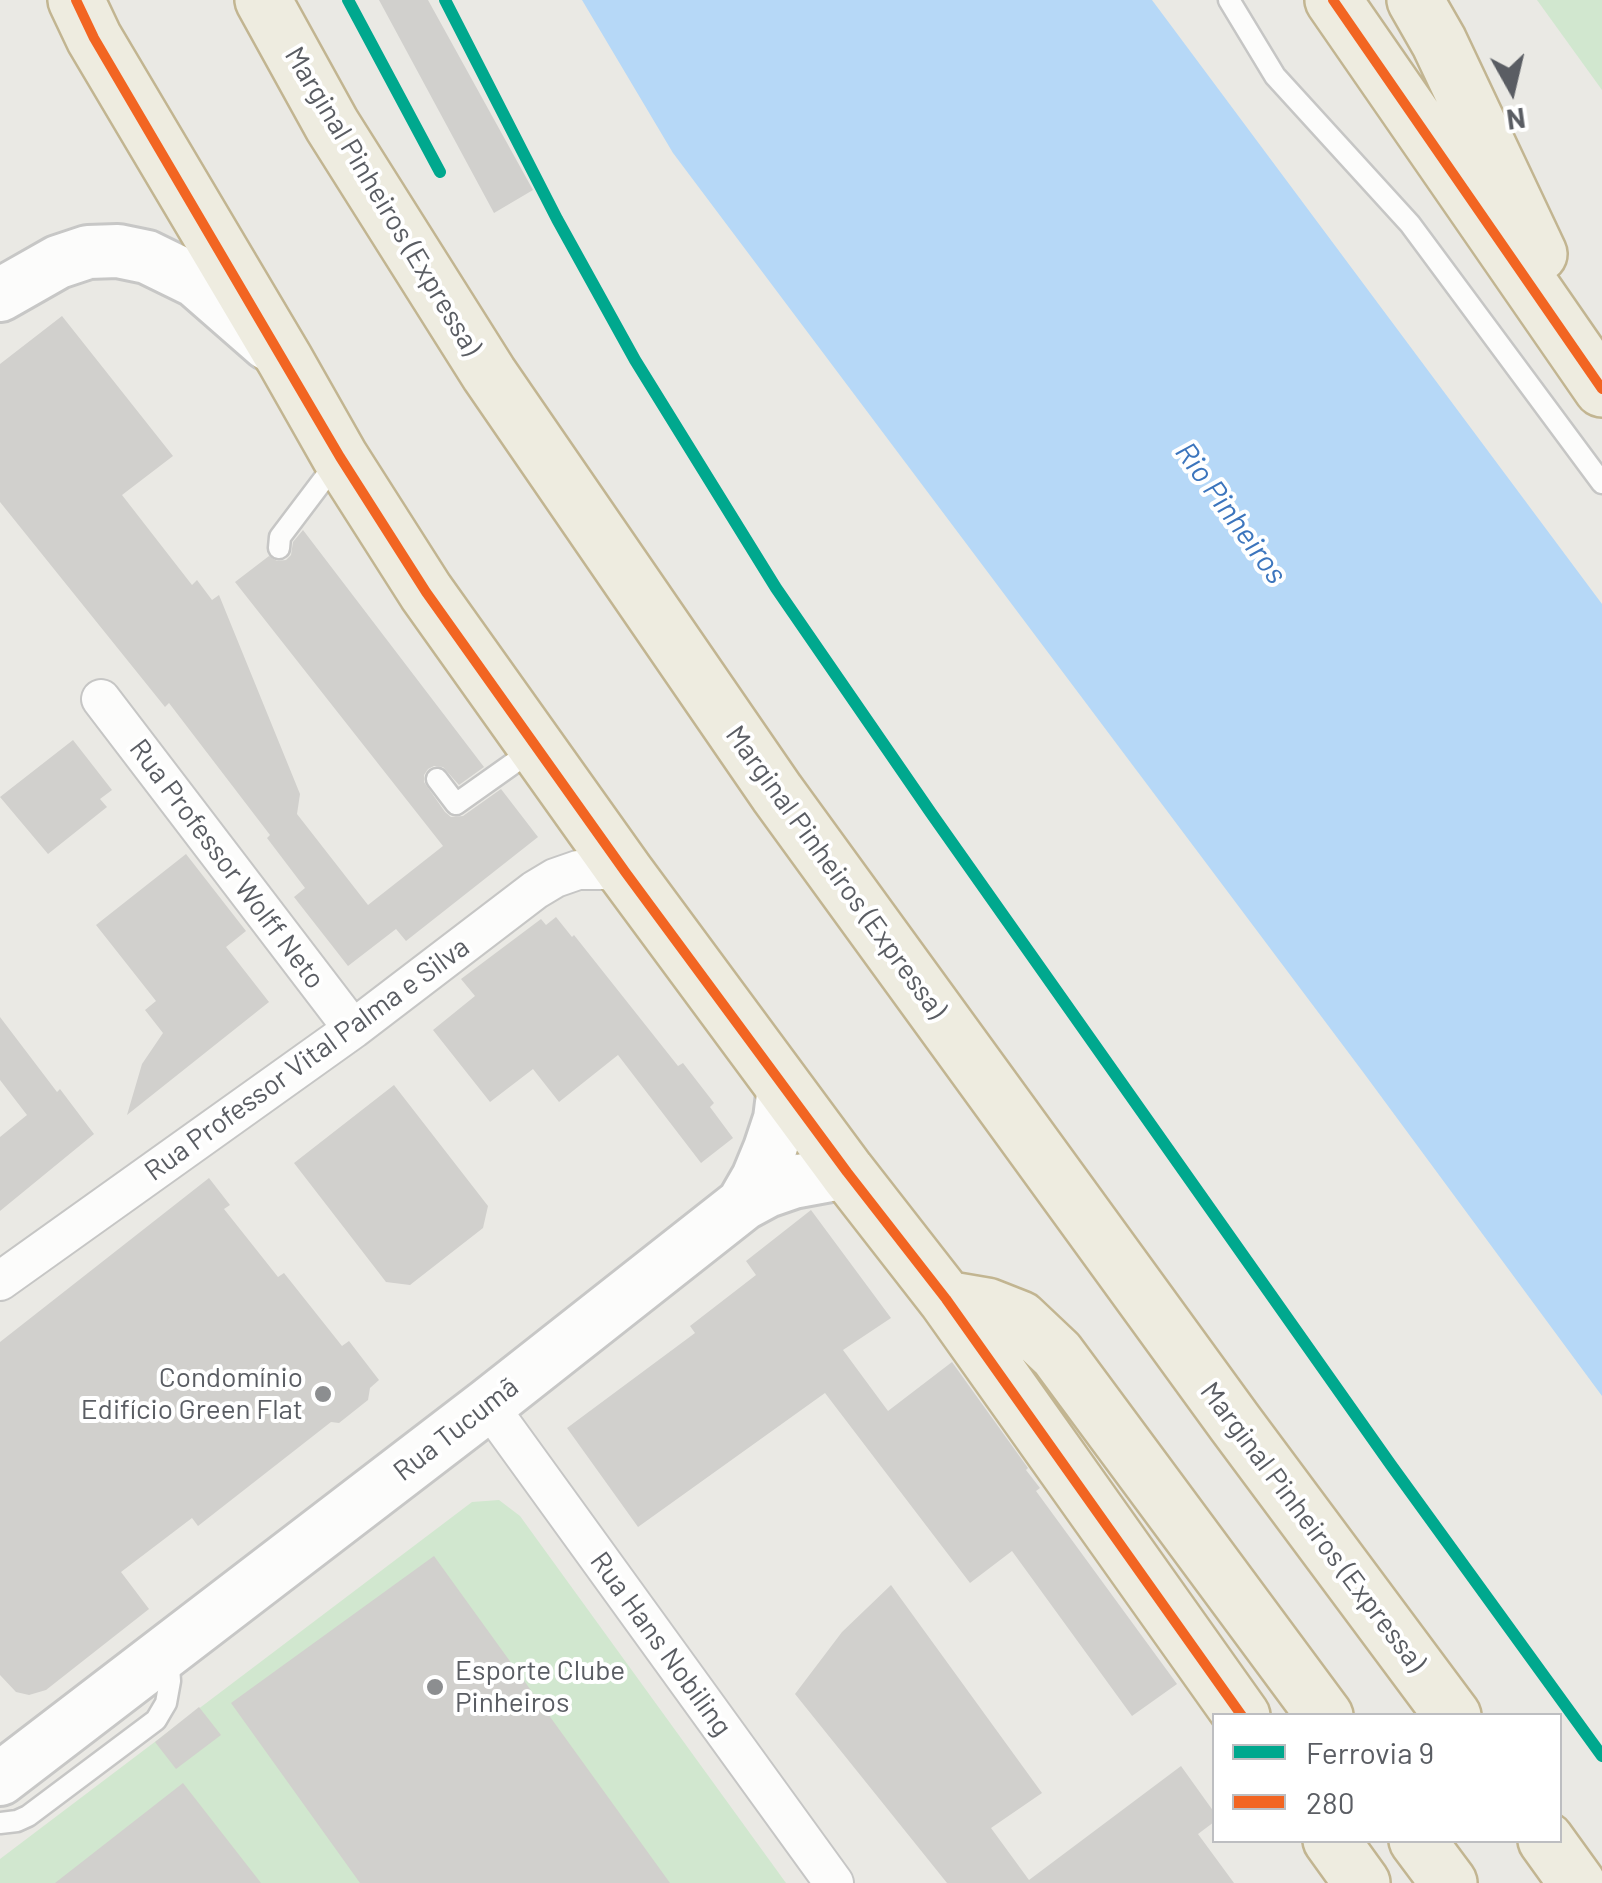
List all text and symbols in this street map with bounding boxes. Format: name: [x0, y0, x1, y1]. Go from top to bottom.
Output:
north arrow: [1462, 40, 1562, 140]
street label: Marginal Pinheiros (Expressa): [277, 41, 489, 361]
text: N: [1505, 102, 1528, 138]
water label: Rio Pinheiros: [1168, 435, 1294, 591]
street label: Marginal Pinheiros (Expressa): [718, 719, 954, 1025]
street label: Rua Professor Wolff Neto: [122, 733, 332, 995]
street label: Rua Professor Vital Palma e Silva: [138, 930, 476, 1188]
place label: Condomínio Edifício Green Flat: [81, 1361, 303, 1427]
street label: Rua Tucumã: [387, 1370, 525, 1488]
street label: Marginal Pinheiros (Expressa): [1193, 1376, 1433, 1678]
marker: Condomínio Edifício Green Flat: [312, 1383, 334, 1405]
street label: Rua Hans Nobiling: [583, 1545, 739, 1743]
place label: Esporte Clube Pinheiros: [455, 1654, 625, 1720]
marker: Esporte Clube Pinheiros: [424, 1676, 446, 1698]
legend: [1212, 1713, 1562, 1843]
text: Ferrovia 9: [1306, 1734, 1434, 1770]
text: 280: [1306, 1784, 1355, 1820]

